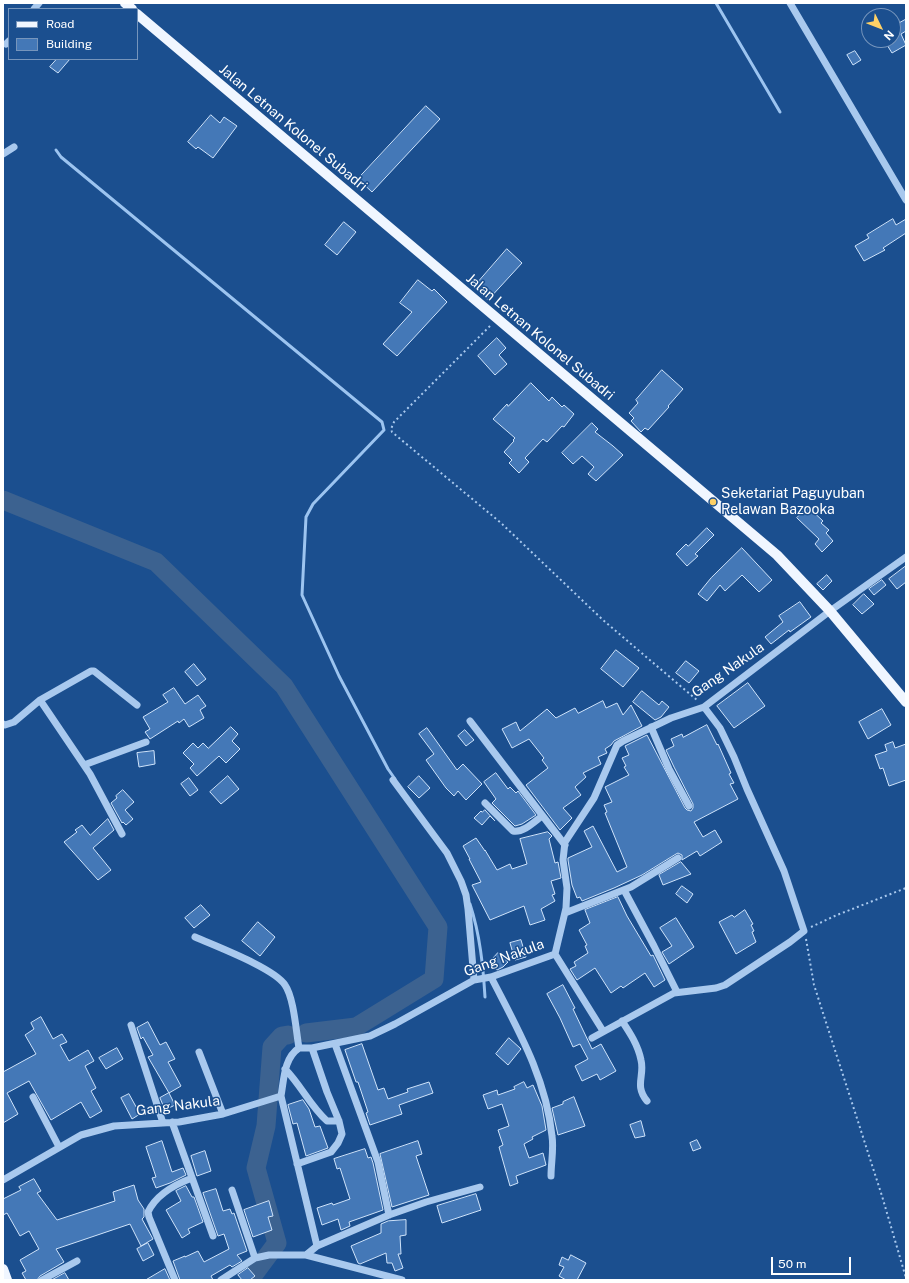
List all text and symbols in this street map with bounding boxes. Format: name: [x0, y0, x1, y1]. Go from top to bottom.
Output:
legend: [8, 8, 138, 60]
north arrow: [861, 8, 901, 48]
text: Road: [46, 17, 74, 31]
text: N: [882, 28, 896, 43]
text: Building: [46, 37, 92, 51]
street label: Jalan Letnan Kolonel Subadri: [216, 61, 370, 195]
street label: Jalan Letnan Kolonel Subadri: [463, 270, 617, 404]
place label: Seketariat Paguyuban Relawan Bazooka: [721, 486, 865, 518]
marker: Seketariat Paguyuban Relawan Bazooka: [708, 497, 718, 507]
street label: Gang Nakula: [689, 639, 767, 701]
street label: Gang Nakula: [462, 936, 546, 980]
street label: Gang Nakula: [135, 1093, 221, 1119]
scale bar: [773, 1249, 853, 1275]
text: 50 m: [778, 1257, 806, 1271]

